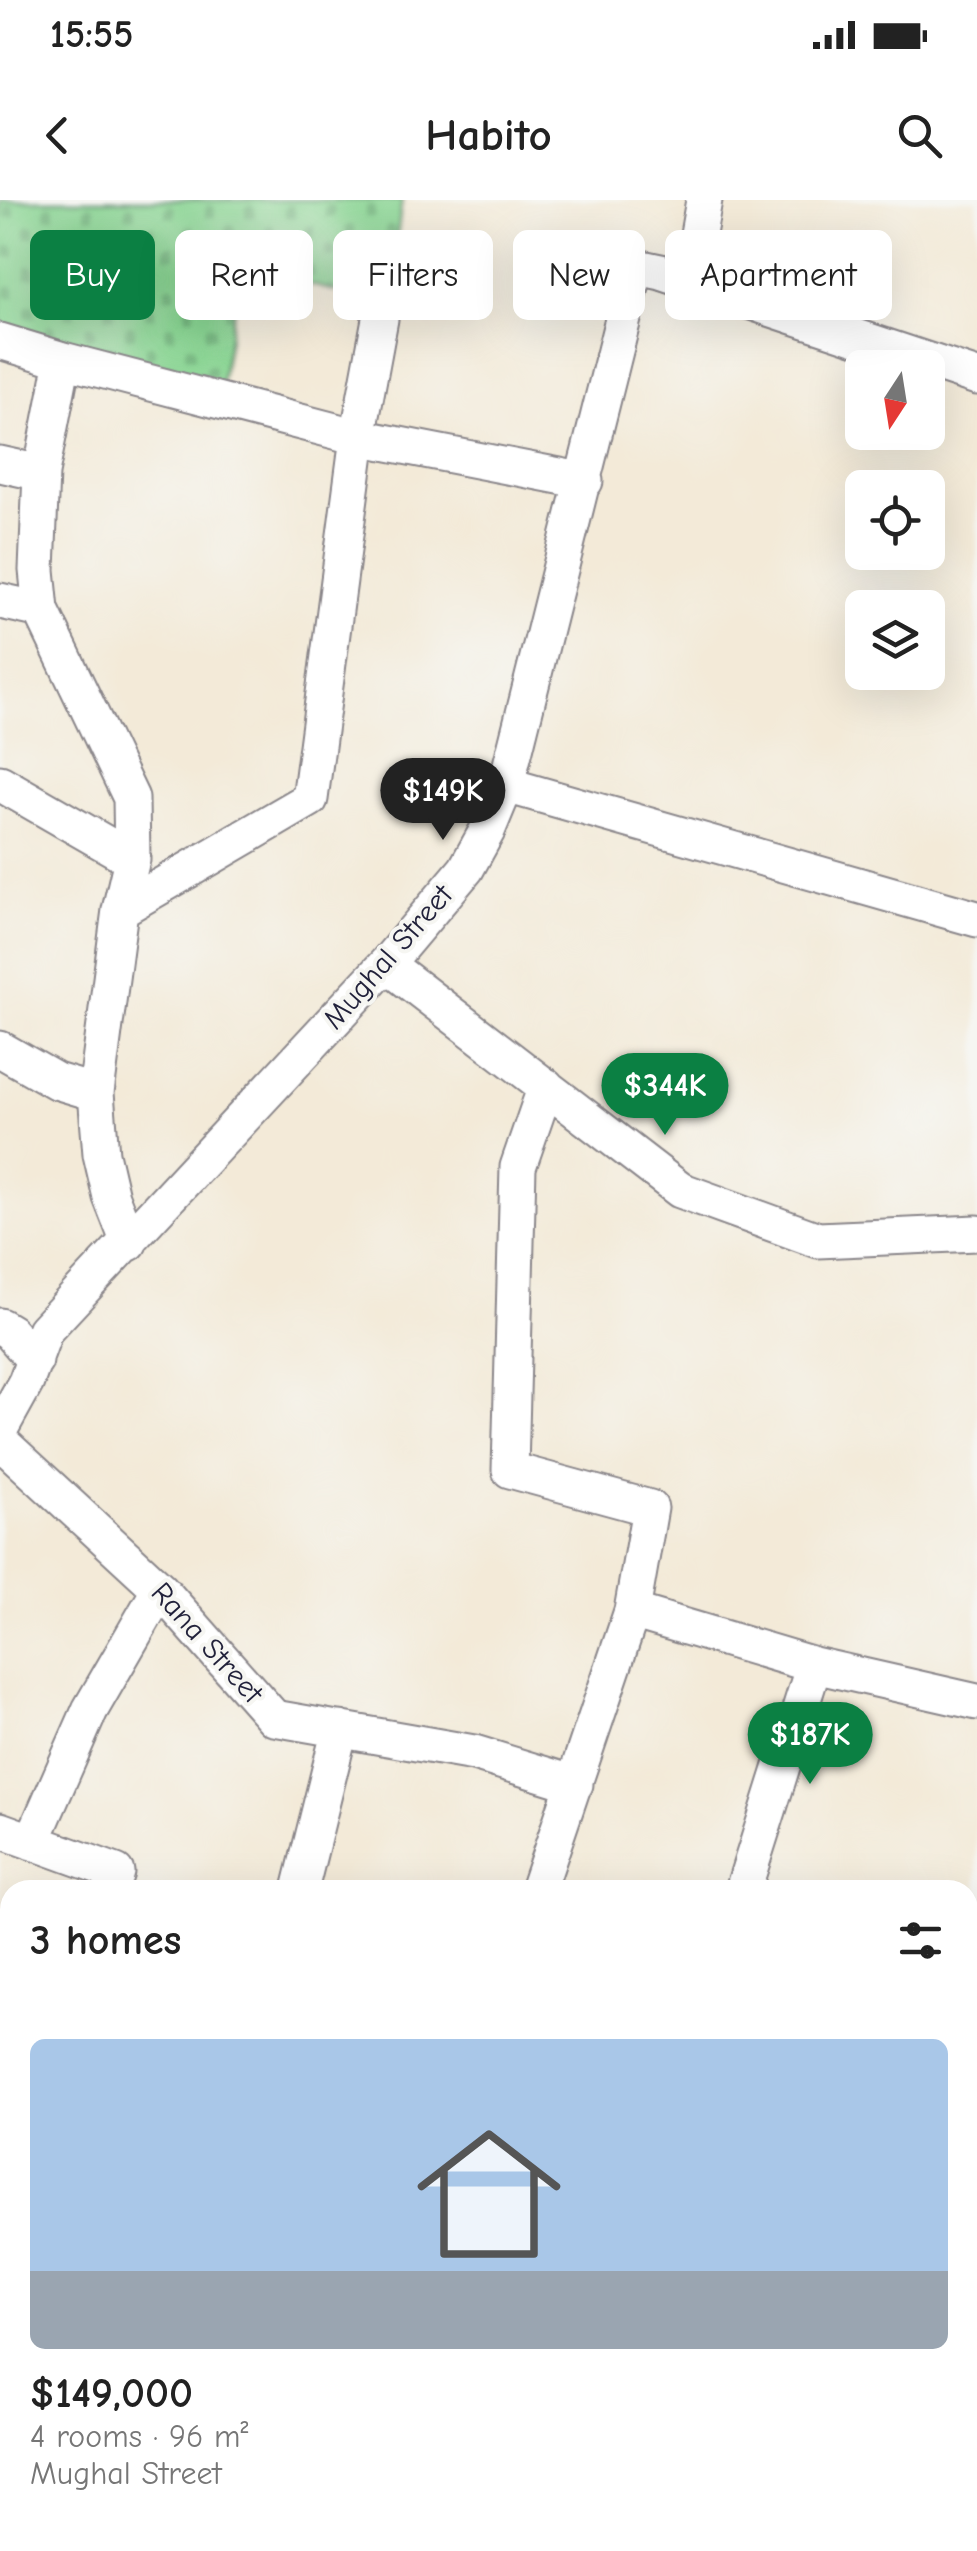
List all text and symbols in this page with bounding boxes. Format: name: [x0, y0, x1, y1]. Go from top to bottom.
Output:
text: 15:55: [50, 13, 133, 57]
icon: back: [30, 108, 85, 163]
icon: search: [892, 108, 947, 163]
text: Habito: [425, 109, 552, 161]
chip: Buy: [30, 230, 155, 320]
chip: Rent: [175, 230, 313, 320]
chip: Filters: [333, 230, 493, 320]
chip: New: [513, 230, 645, 320]
chip: Apartment: [665, 230, 892, 320]
north arrow: [845, 350, 945, 450]
map controls: [845, 350, 945, 690]
button: locate: [845, 470, 945, 570]
button: layers: [845, 590, 945, 690]
pin: $149K: [373, 758, 513, 843]
text: $149K: [402, 772, 484, 809]
street label: Mughal Street: [316, 877, 461, 1036]
pin: $344K: [595, 1053, 735, 1138]
text: $344K: [623, 1067, 707, 1104]
street label: Rana Street: [144, 1575, 271, 1712]
pin: $187K: [740, 1702, 880, 1787]
text: $187K: [770, 1716, 850, 1753]
icon: filters: [893, 1913, 948, 1968]
text: 3 homes: [30, 1916, 181, 1965]
icon: home: [399, 2104, 579, 2284]
text: $149,000: [30, 2369, 193, 2418]
text: 4 rooms · 96 m²: [30, 2418, 248, 2455]
text: Mughal Street: [30, 2455, 222, 2492]

